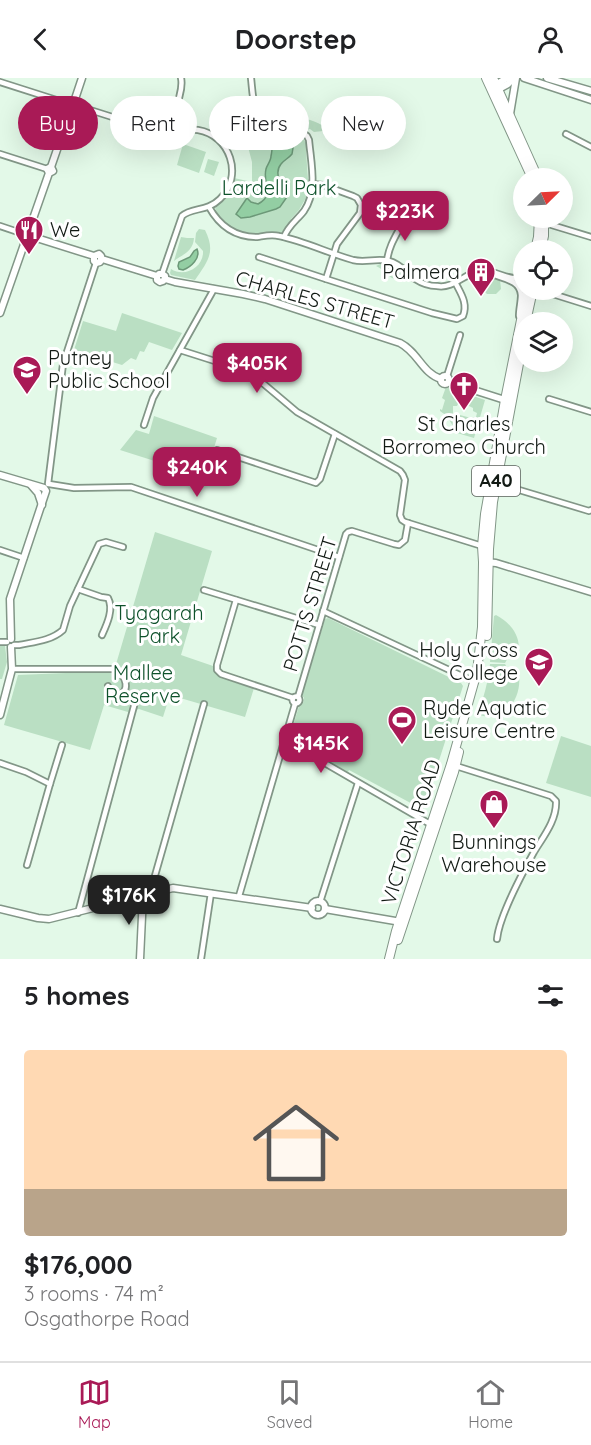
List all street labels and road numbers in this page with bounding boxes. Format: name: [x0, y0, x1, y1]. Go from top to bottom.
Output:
street label: CHARLES STREET: [233, 265, 397, 334]
road number: A40: [472, 466, 520, 496]
street label: POTTS STREET: [277, 533, 342, 674]
street label: VICTORIA ROAD: [375, 756, 446, 907]

